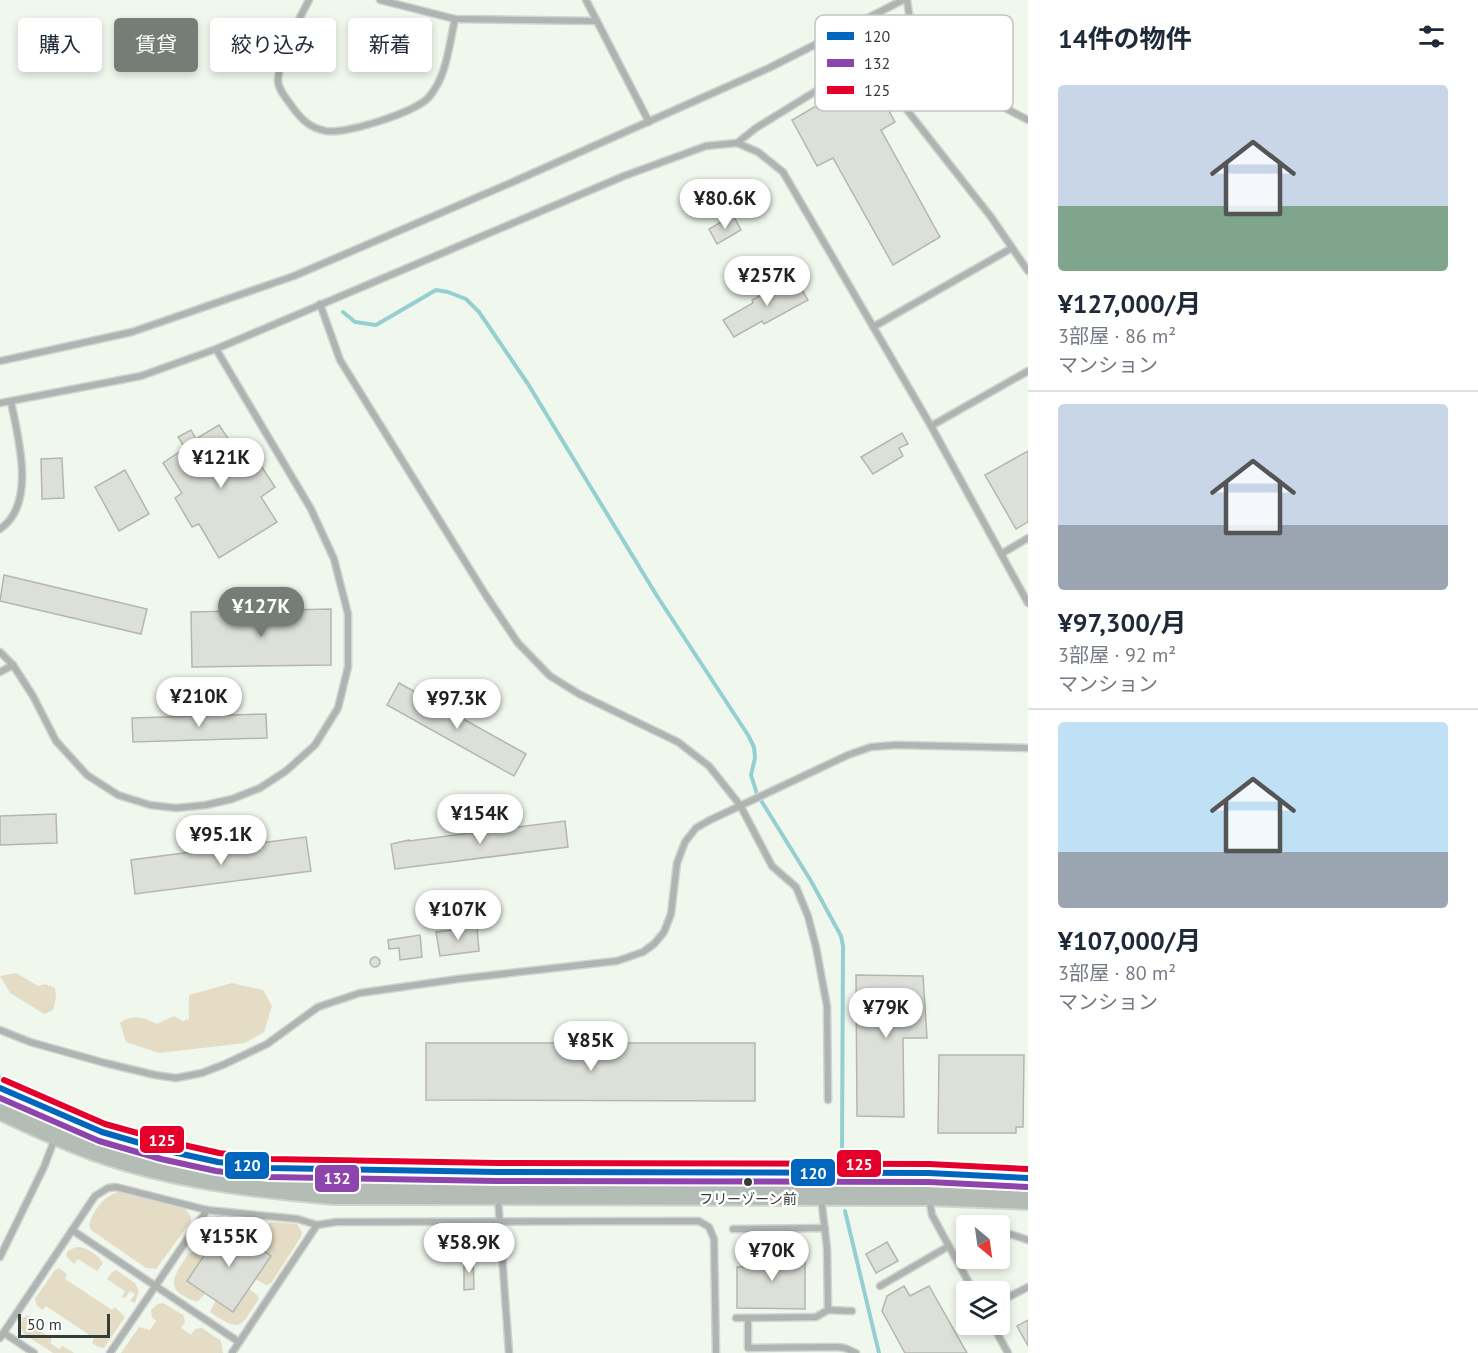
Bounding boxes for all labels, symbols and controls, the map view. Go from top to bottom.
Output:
legend [815,15,1013,111]
chip: 購入 [18,18,102,72]
chip: 賃貸 [114,18,198,72]
chip: 絞り込み [210,18,336,72]
chip: 新着 [348,18,432,72]
icon: filters [1415,20,1448,53]
text: 14件の物件 [1058,22,1191,55]
text: 120 [864,26,890,46]
text: 132 [864,53,890,73]
text: 125 [864,80,890,100]
icon: home [1199,124,1307,232]
pin: ¥80.6K [676,179,774,230]
text: ¥80.6K [694,185,756,211]
pin: ¥257K [725,256,809,307]
text: ¥257K [738,262,796,288]
text: ¥127,000/月 [1058,287,1201,320]
text: 3部屋 · 86 m² [1058,323,1176,349]
text: マンション [1058,352,1158,378]
pin: ¥121K [179,438,263,489]
icon: home [1199,443,1307,551]
text: ¥121K [192,444,250,470]
pin: ¥127K [219,587,303,638]
text: ¥127K [232,593,290,619]
text: ¥97,300/月 [1058,606,1187,639]
text: 3部屋 · 92 m² [1058,642,1176,668]
text: マンション [1058,671,1158,697]
pin: ¥210K [157,677,241,728]
pin: ¥97.3K [408,679,506,730]
text: ¥210K [170,683,228,709]
text: ¥97.3K [427,685,487,711]
icon: home [1199,761,1307,869]
pin: ¥154K [438,794,522,845]
text: ¥154K [451,800,509,826]
pin: ¥95.1K [172,815,270,866]
text: ¥95.1K [190,821,252,847]
pin: ¥107K [416,890,500,941]
text: ¥107K [429,896,487,922]
text: ¥107,000/月 [1058,924,1201,957]
text: 3部屋 · 80 m² [1058,960,1176,986]
pin: ¥79K [850,988,922,1039]
text: マンション [1058,989,1158,1015]
text: ¥79K [863,994,909,1020]
pin: ¥85K [555,1021,627,1072]
text: ¥85K [568,1027,614,1053]
line badge: 125 [139,1125,185,1154]
text: 125 [148,1130,176,1150]
line badge: 125 [836,1149,882,1178]
line badge: 120 [224,1151,270,1180]
text: 125 [845,1154,873,1174]
text: 120 [233,1155,261,1175]
line badge: 120 [790,1158,836,1187]
text: 120 [799,1163,827,1183]
line badge: 132 [314,1164,360,1193]
text: 132 [323,1168,351,1188]
marker: フリーゾーン前 [742,1176,754,1188]
place label: フリーゾーン前 [699,1190,797,1208]
north arrow [956,1215,1010,1269]
map controls [956,1215,1010,1335]
pin: ¥155K [187,1217,271,1268]
text: ¥155K [200,1223,258,1249]
pin: ¥58.9K [420,1223,518,1274]
text: ¥58.9K [438,1229,500,1255]
pin: ¥70K [736,1231,808,1282]
text: ¥70K [749,1237,795,1263]
button: layers [956,1281,1010,1335]
scale bar [18,1311,110,1338]
text: 50 m [27,1314,62,1334]

